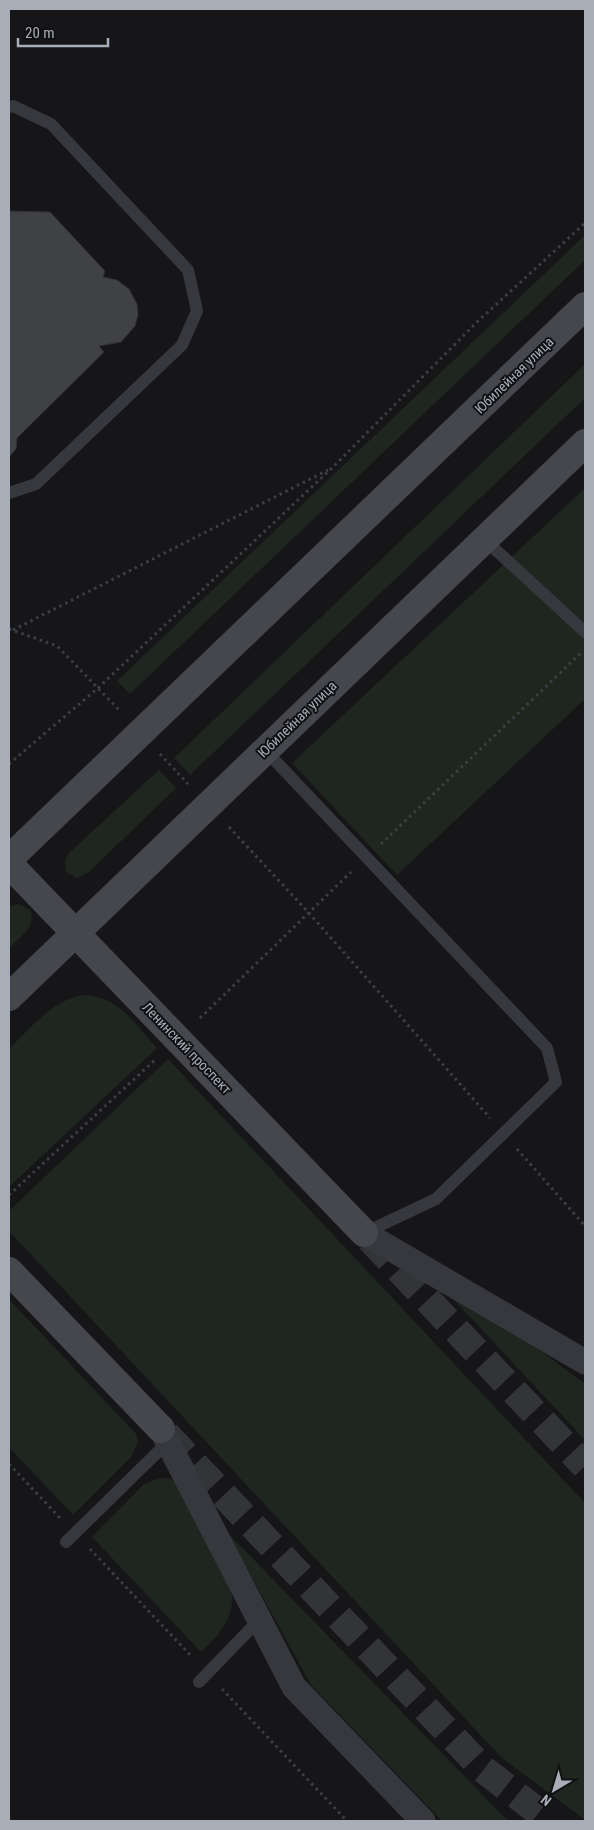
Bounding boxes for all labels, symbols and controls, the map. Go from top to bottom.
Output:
scale bar [18,15,108,47]
text: 20 m [25,24,55,42]
street label: Юбилейная улица [471,333,557,417]
street label: Юбилейная улица [254,677,340,761]
street label: Ленинский проспект [139,999,235,1097]
north arrow [529,1765,579,1815]
text: N [538,1791,554,1809]

